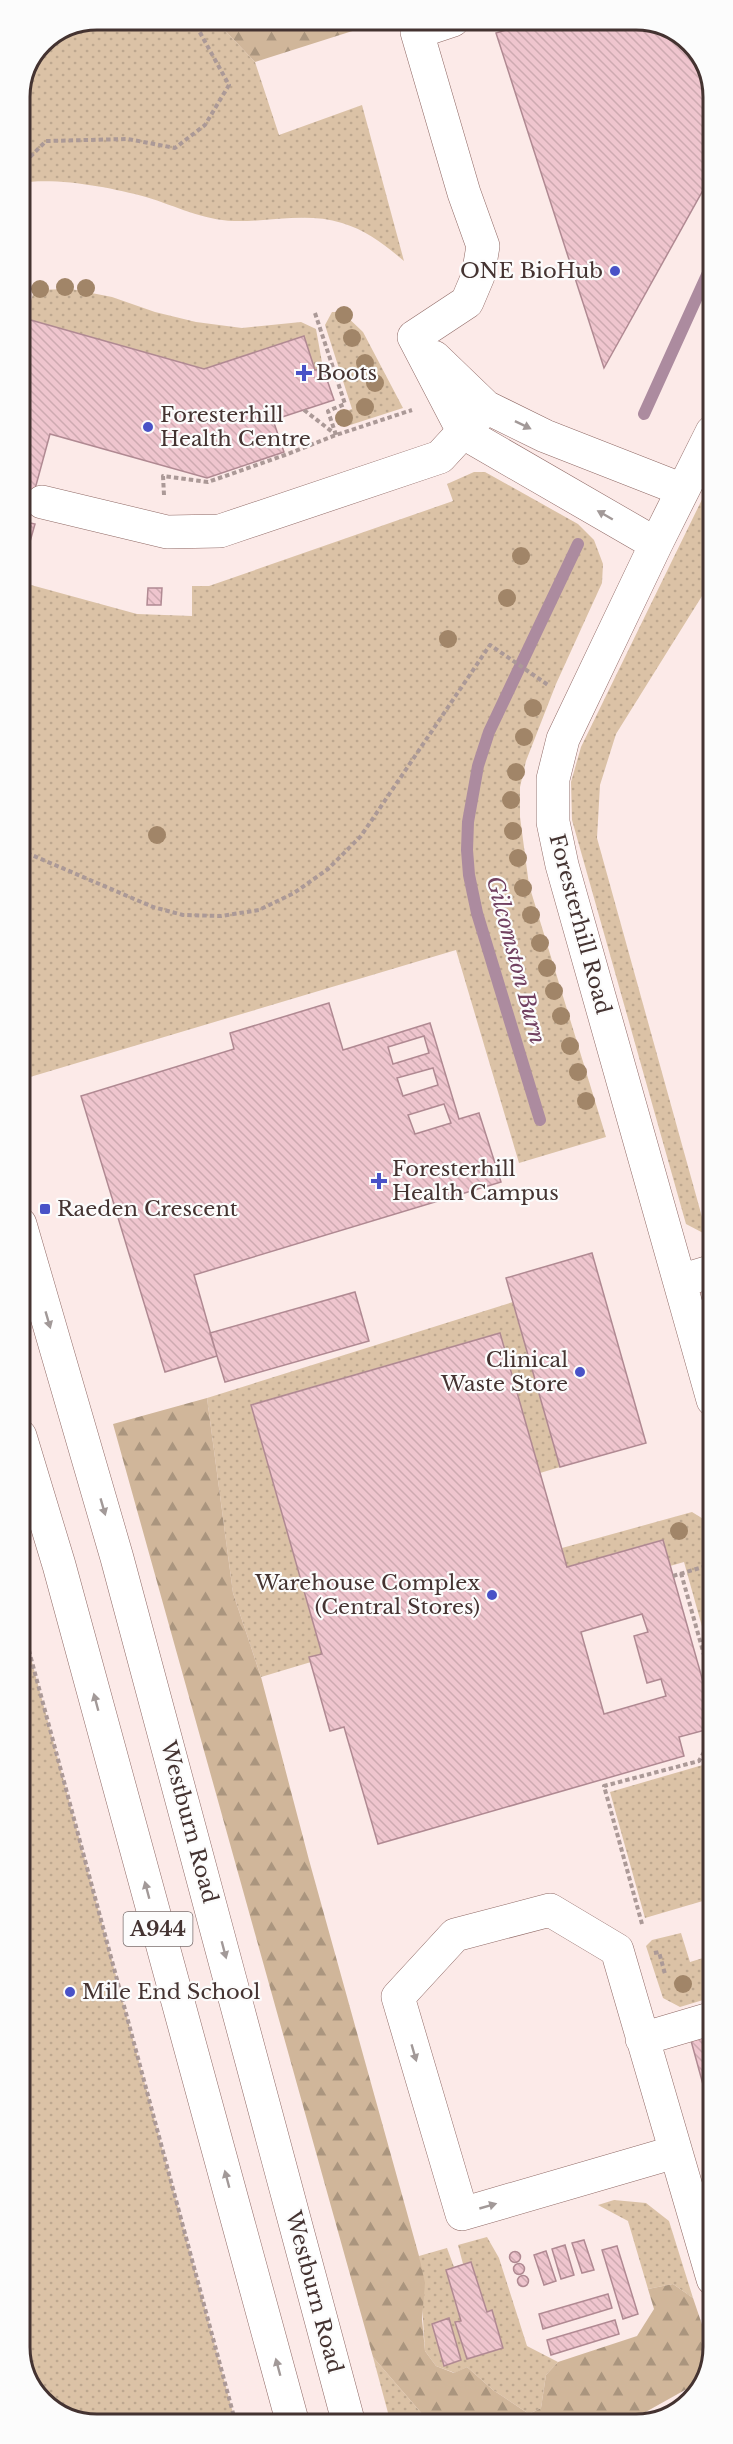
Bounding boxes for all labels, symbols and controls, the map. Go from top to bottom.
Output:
place label: ONE BioHub [460,258,603,284]
marker: ONE BioHub [608,264,622,278]
place label: Boots [316,360,377,386]
marker: Boots [297,366,311,380]
place label: Foresterhill Health Centre [160,402,311,452]
marker: Foresterhill Health Centre [141,420,155,434]
one-way arrow [515,421,532,430]
one-way arrow [596,510,613,520]
street label: Foresterhill Road [543,831,617,1017]
water label: Gilcomston Burn [481,873,551,1047]
place label: Foresterhill Health Campus [392,1156,559,1206]
marker: Foresterhill Health Campus [370,1172,388,1190]
place label: Raeden Crescent [57,1196,238,1222]
marker: Raeden Crescent [38,1202,52,1216]
one-way arrow [44,1311,53,1329]
place label: Clinical Waste Store [440,1347,568,1397]
marker: Clinical Waste Store [573,1365,587,1379]
one-way arrow [98,1498,108,1516]
place label: Warehouse Complex (Central Stores) [254,1570,480,1620]
marker: Warehouse Complex (Central Stores) [485,1588,499,1602]
one-way arrow [91,1693,100,1711]
street label: Westburn Road [155,1737,223,1906]
one-way arrow [142,1881,152,1899]
road number: A944 [124,1912,192,1946]
one-way arrow [219,1941,229,1959]
place label: Mile End School [82,1979,261,2005]
marker: Mile End School [63,1985,77,1999]
one-way arrow [410,2044,419,2062]
one-way arrow [221,2170,231,2188]
one-way arrow [479,2201,497,2211]
street label: Westburn Road [280,2207,348,2376]
one-way arrow [273,2358,282,2376]

